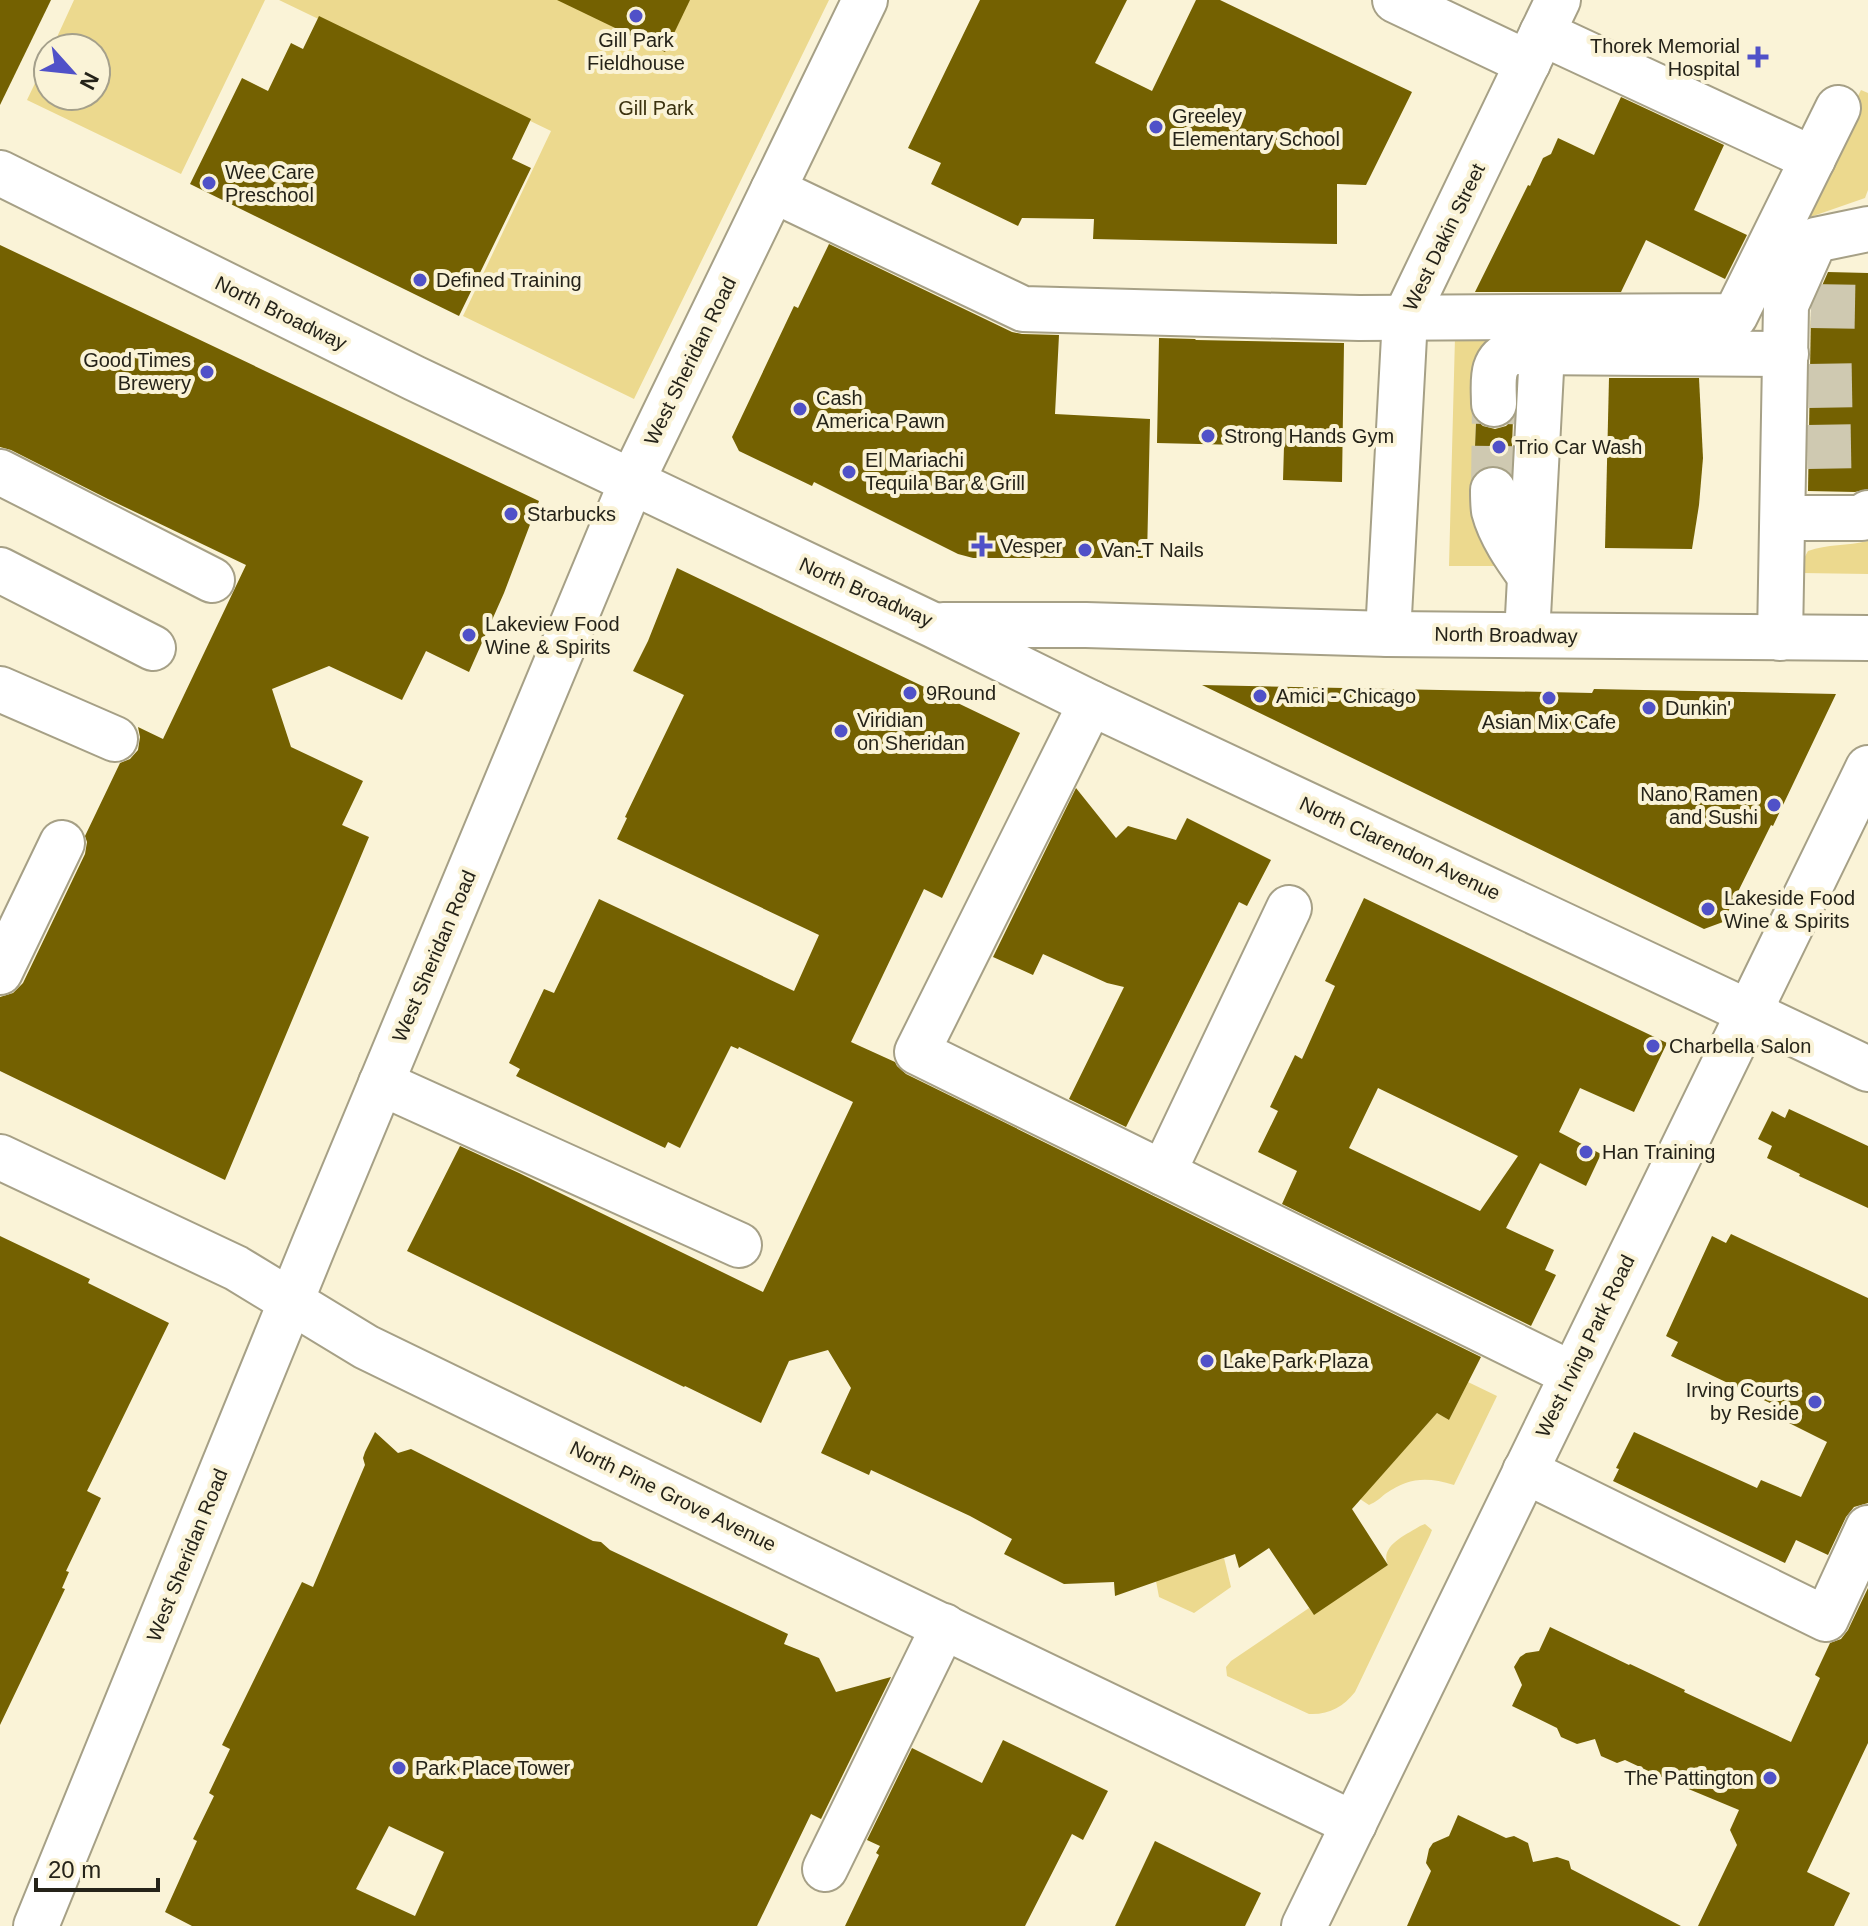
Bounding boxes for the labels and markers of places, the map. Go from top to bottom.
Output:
marker: Gill Park Fieldhouse [627,7,645,25]
place label: Gill Park Fieldhouse [587,29,685,74]
place label: Thorek Memorial Hospital [1590,35,1740,80]
marker: Thorek Memorial Hospital [1747,46,1769,68]
place label: Greeley Elementary School [1172,105,1340,150]
marker: Greeley Elementary School [1147,118,1165,136]
place label: Wee Care Preschool [225,161,315,206]
marker: Wee Care Preschool [200,174,218,192]
place label: Defined Training [436,269,582,291]
marker: Defined Training [411,271,429,289]
place label: Good Times Brewery [83,349,191,394]
marker: Good Times Brewery [198,363,216,381]
place label: Cash America Pawn [816,387,945,432]
marker: Cash America Pawn [791,400,809,418]
place label: Strong Hands Gym [1224,425,1394,447]
marker: Strong Hands Gym [1199,427,1217,445]
place label: Trio Car Wash [1515,436,1642,458]
marker: Trio Car Wash [1490,438,1508,456]
place label: El Mariachi Tequila Bar & Grill [865,449,1025,494]
marker: El Mariachi Tequila Bar & Grill [840,463,858,481]
place label: Starbucks [527,503,616,525]
marker: Starbucks [502,505,520,523]
marker: Vesper [971,535,993,557]
place label: Vesper [1000,535,1063,557]
place label: Van-T Nails [1101,539,1204,561]
marker: Van-T Nails [1076,541,1094,559]
place label: Lakeview Food Wine & Spirits [485,613,620,658]
marker: Lakeview Food Wine & Spirits [460,626,478,644]
place label: 9Round [926,682,996,704]
marker: 9Round [901,684,919,702]
place label: Amici - Chicago [1276,685,1416,707]
marker: Amici - Chicago [1251,687,1269,705]
marker: Asian Mix Cafe [1540,689,1558,707]
place label: Dunkin' [1665,697,1731,719]
marker: Dunkin' [1640,699,1658,717]
place label: Viridian on Sheridan [857,709,965,754]
place label: Asian Mix Cafe [1482,711,1616,733]
marker: Viridian on Sheridan [832,722,850,740]
place label: Nano Ramen and Sushi [1640,783,1758,828]
marker: Nano Ramen and Sushi [1765,796,1783,814]
place label: Lakeside Food Wine & Spirits [1724,887,1855,932]
marker: Lakeside Food Wine & Spirits [1699,900,1717,918]
place label: Charbella Salon [1669,1035,1811,1057]
marker: Charbella Salon [1644,1037,1662,1055]
place label: Han Training [1602,1141,1715,1163]
marker: Han Training [1577,1143,1595,1161]
place label: Lake Park Plaza [1223,1350,1370,1372]
marker: Lake Park Plaza [1198,1352,1216,1370]
place label: Irving Courts by Reside [1686,1379,1799,1424]
marker: Irving Courts by Reside [1806,1393,1824,1411]
place label: Park Place Tower [415,1757,571,1779]
marker: Park Place Tower [390,1759,408,1777]
place label: The Pattington [1624,1767,1754,1789]
marker: The Pattington [1761,1769,1779,1787]

